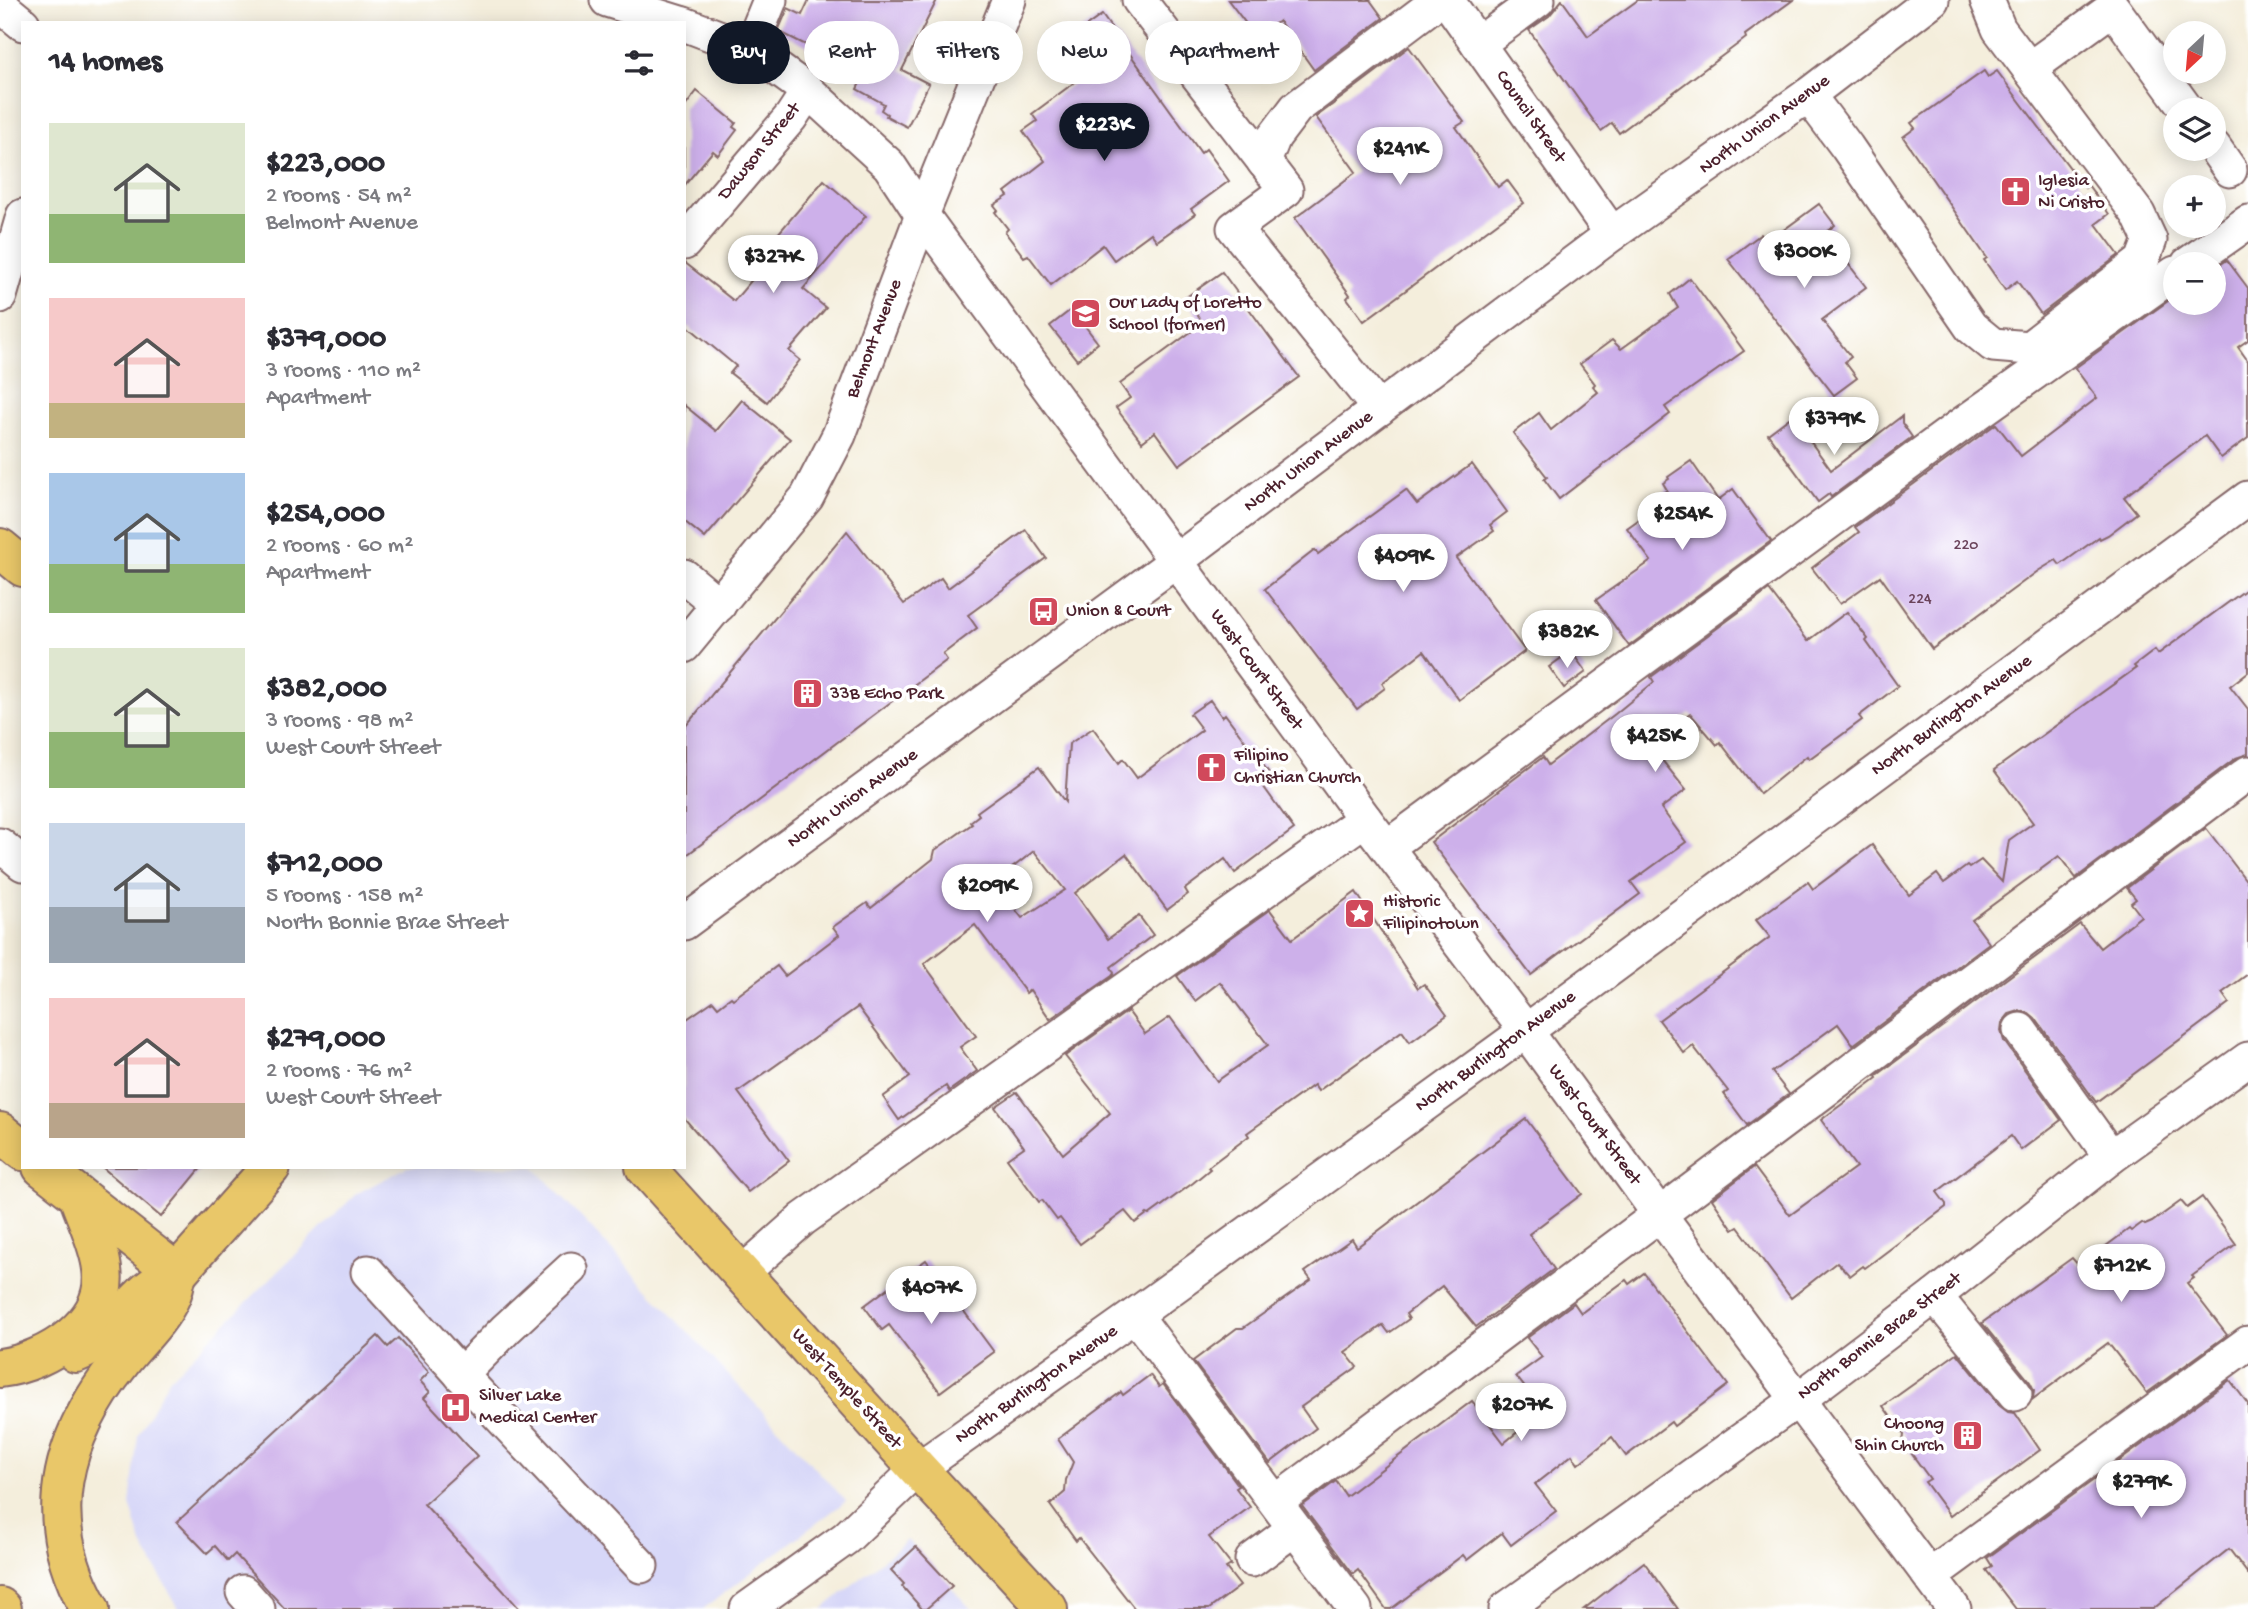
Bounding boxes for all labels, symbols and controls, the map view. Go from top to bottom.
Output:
chip: Buy [707,21,790,84]
chip: Rent [804,21,899,84]
chip: Filters [913,21,1023,84]
chip: New [1037,21,1131,84]
chip: Apartment [1145,21,1302,84]
north arrow [2163,21,2226,84]
map controls [2163,21,2226,315]
icon: filters [620,44,658,82]
text: 14 homes [49,46,162,81]
street label: Council Street [1490,66,1572,170]
street label: North Union Avenue [1695,70,1835,180]
street label: Dawson Street [712,97,808,207]
button: layers [2163,98,2226,161]
pin: $223K [1055,104,1153,163]
text: $223K [1075,112,1133,139]
pin: $241K [1351,128,1449,187]
text: $241K [1373,136,1427,163]
text: $223,000 [266,148,385,183]
icon: home [105,151,189,235]
place label: Iglesia Ni Cristo [2038,170,2105,215]
church icon: Iglesia Ni Cristo [1998,175,2032,209]
button: + [2163,175,2226,238]
text: 2 rooms · 54 m² [266,183,412,210]
text: Belmont Avenue [266,210,418,237]
pin: $300K [1755,230,1853,290]
pin: $327K [724,236,822,295]
text: $300K [1773,239,1835,266]
text: $327K [744,244,802,271]
button: − [2163,252,2226,315]
street label: Belmont Avenue [841,276,908,403]
place label: Our Lady of Loretto School (former) [1109,292,1262,337]
school or university icon: Our Lady of Loretto School (former) [1069,297,1103,331]
text: $379,000 [266,323,386,358]
icon: home [105,326,189,410]
text: 3 rooms · 110 m² [266,358,421,385]
text: Apartment [266,385,370,412]
pin: $379K [1785,398,1883,457]
street label: North Union Avenue [1240,406,1378,518]
text: $379K [1805,406,1863,433]
pin: $254K [1633,492,1731,552]
text: $254,000 [266,498,385,533]
icon: home [105,501,189,585]
text: $254K [1653,501,1711,528]
text: 2 rooms · 60 m² [266,533,413,560]
pin: $409K [1354,534,1452,594]
house number: 220 [1954,537,1978,556]
text: $409K [1374,543,1432,570]
text: Apartment [266,560,370,587]
house number: 224 [1908,591,1932,610]
bus stop icon: Union & Court [1026,594,1060,628]
place label: Union & Court [1066,600,1173,623]
street label: West Court Street [1204,605,1309,737]
pin: $382K [1518,610,1616,670]
text: $382K [1538,619,1596,646]
street label: North Burlington Avenue [1867,650,2037,782]
text: $382,000 [266,673,387,708]
icon: home [105,676,189,760]
building icon: 33B Echo Park [790,677,824,711]
place label: 33B Echo Park [829,683,945,706]
text: 3 rooms · 98 m² [266,708,413,735]
pin: $425K [1606,714,1704,774]
text: $425K [1626,723,1684,750]
text: West Court Street [266,735,440,762]
street label: North Union Avenue [783,744,923,854]
place label: Filipino Christian Church [1233,745,1361,790]
church icon: Filipino Christian Church [1194,750,1228,784]
text: $712,000 [266,848,382,883]
icon: home [105,851,189,935]
pin: $209K [938,864,1036,924]
text: $209K [958,873,1016,900]
text: 5 rooms · 158 m² [266,883,423,910]
place label: Historic Filipinotown [1382,891,1479,936]
place icon: Historic Filipinotown [1343,896,1377,930]
text: North Bonnie Brae Street [266,910,507,937]
street label: North Burlington Avenue [1411,986,1581,1118]
text: $279,000 [266,1023,385,1058]
icon: home [105,1026,189,1110]
text: 2 rooms · 76 m² [266,1058,412,1085]
street label: West Court Street [1542,1060,1647,1192]
text: West Court Street [266,1085,440,1112]
pin: $712K [2072,1244,2170,1304]
text: $712K [2093,1253,2149,1280]
pin: $407K [882,1266,980,1326]
street label: North Bonnie Brae Street [1793,1266,1968,1406]
text: $407K [902,1275,960,1302]
street label: North Burlington Avenue [951,1320,1123,1450]
street label: West Temple Street [786,1324,908,1456]
pin: $207K [1472,1384,1570,1443]
place label: Silver Lake Medical Center [479,1385,599,1430]
hospital icon: Silver Lake Medical Center [439,1390,473,1424]
text: $207K [1491,1392,1551,1419]
place label: Choong Shin Church [1855,1413,1944,1458]
building icon: Choong Shin Church [1950,1418,1984,1452]
pin: $279K [2092,1460,2190,1520]
text: $279K [2112,1469,2170,1496]

